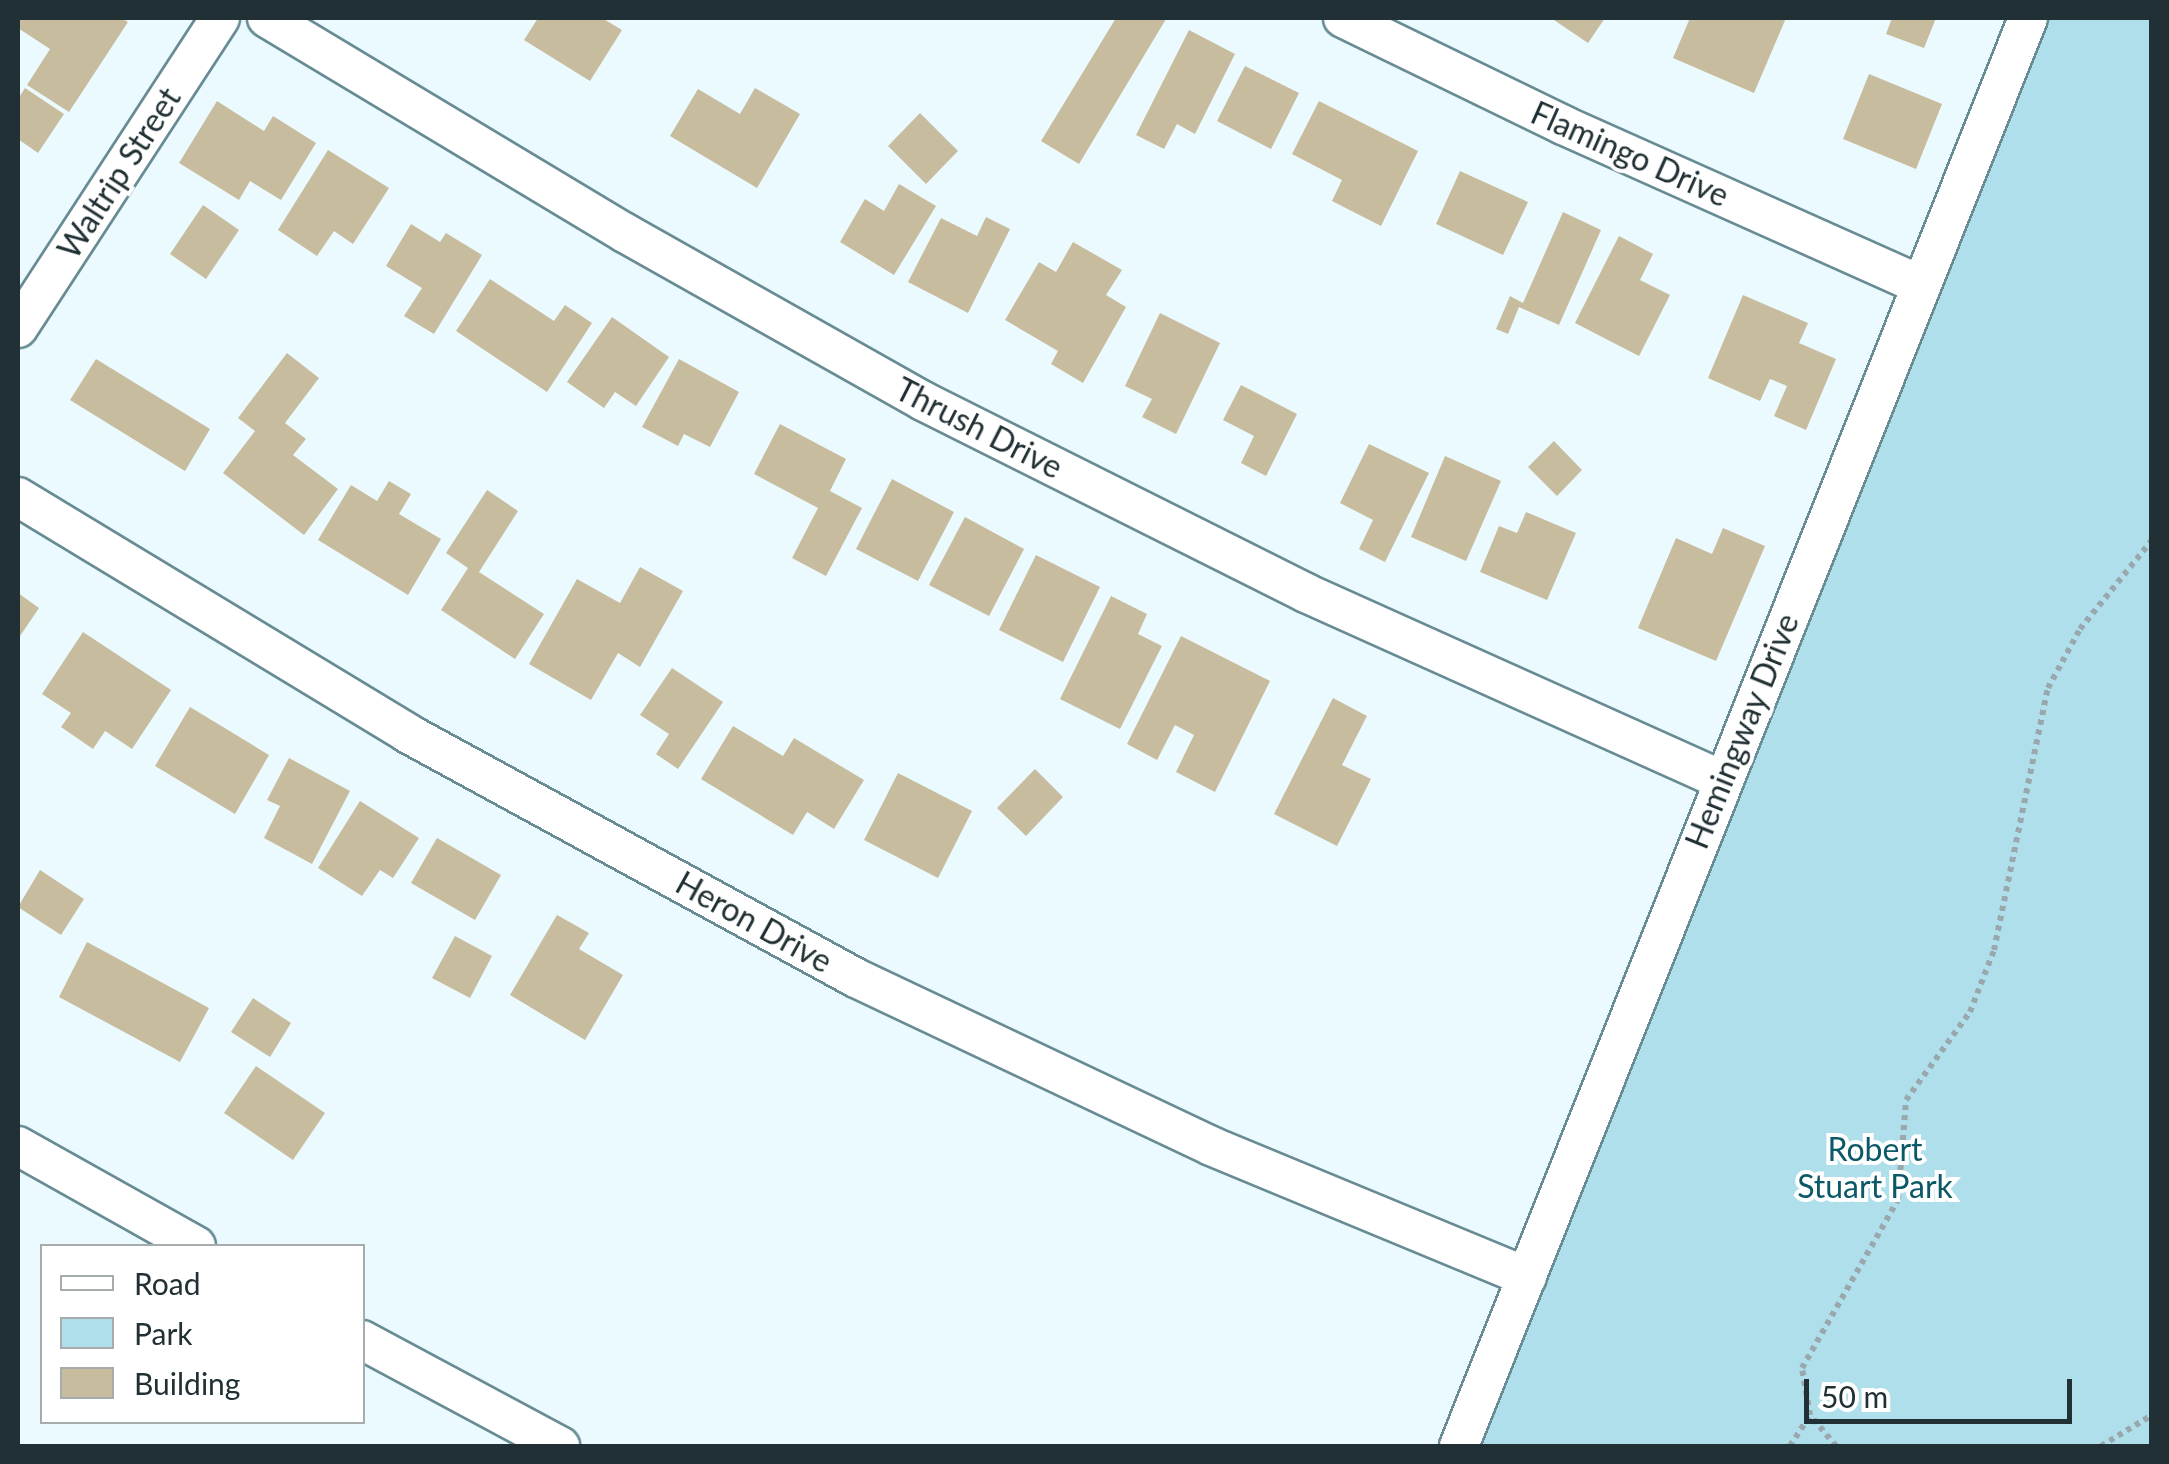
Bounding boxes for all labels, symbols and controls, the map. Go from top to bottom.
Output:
street label: Waltrip Street [50,80,188,266]
street label: Flamingo Drive [1525,93,1735,215]
street label: Thrush Drive [889,370,1069,486]
street label: Hemingway Drive [1677,608,1807,854]
street label: Heron Drive [669,863,839,981]
park label: Robert Stuart Park [1797,1131,1953,1206]
legend [40,1244,365,1424]
text: Road [134,1265,201,1301]
text: Park [134,1315,193,1351]
scale bar [1809,1359,2076,1421]
text: Building [134,1365,240,1401]
text: 50 m [1821,1378,1888,1414]

